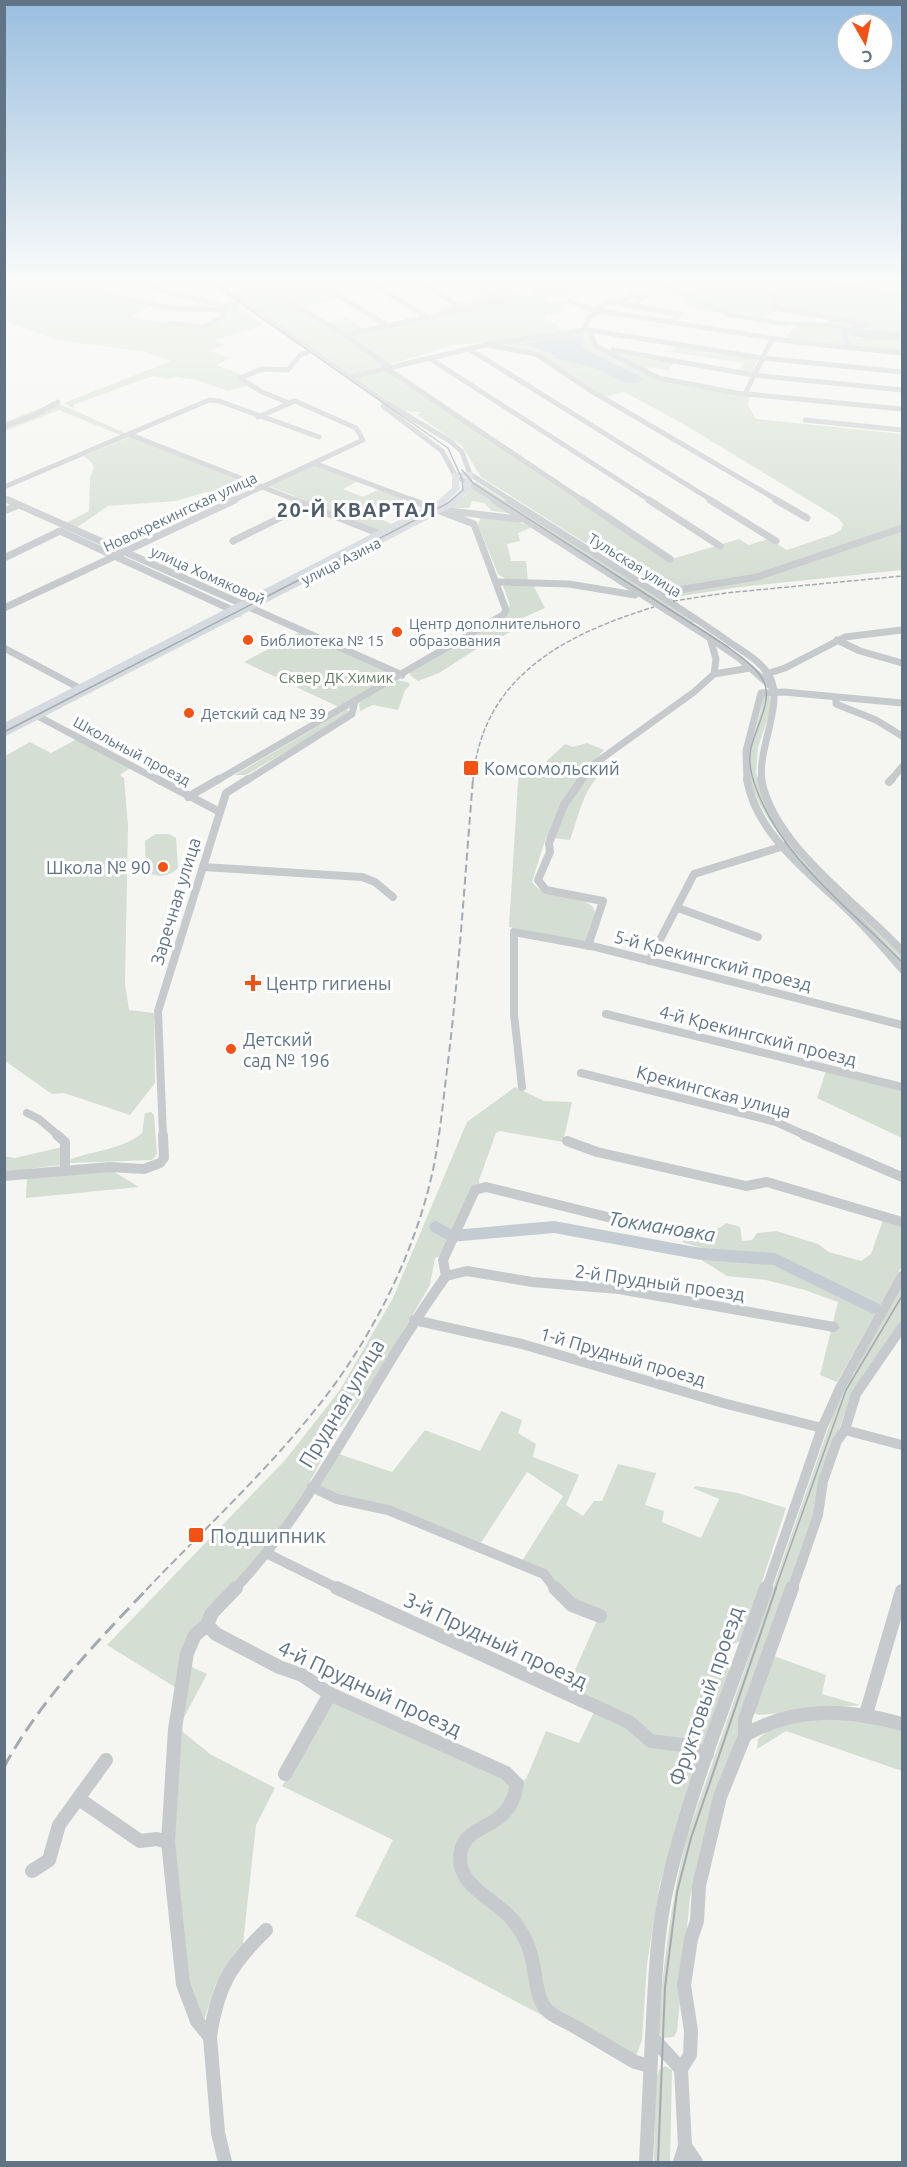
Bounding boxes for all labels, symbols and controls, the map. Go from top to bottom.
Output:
north arrow [835,12,895,72]
text: С [861,47,874,67]
street label: Новокрекингская улица [101,469,259,555]
district label: 20-Й КВАРТАЛ [277,498,437,521]
street label: Тульская улица [585,530,685,600]
street label: улица Азина [298,534,384,588]
street label: улица Хомяковой [148,542,268,608]
place label: Центр дополнительного образования [409,615,581,649]
marker: Центр дополнительного образования [390,625,404,639]
place label: Библиотека № 15 [260,632,384,649]
marker: Библиотека № 15 [241,633,255,647]
park label: Сквер ДК Химик [279,669,393,686]
place label: Детский сад № 39 [201,705,326,722]
marker: Детский сад № 39 [182,706,196,720]
street label: Школьный проезд [71,713,194,789]
place label: Комсомольский [484,758,620,778]
marker: Комсомольский [462,759,480,777]
street label: Заречная улица [146,835,204,967]
place label: Школа № 90 [46,857,151,877]
marker: Школа № 90 [156,860,170,874]
street label: 5-й Крекингский проезд [612,926,814,994]
place label: Центр гигиены [266,973,391,993]
marker: Центр гигиены [244,974,262,992]
street label: 4-й Крекингский проезд [657,1001,859,1069]
place label: Детский сад № 196 [243,1029,330,1070]
marker: Детский сад № 196 [224,1042,238,1056]
street label: Крекингская улица [635,1061,793,1121]
water label: Токмановка [607,1206,717,1246]
street label: 2-й Прудный проезд [574,1260,747,1304]
street label: 1-й Прудный проезд [538,1323,708,1389]
street label: Прудная улица [293,1334,389,1472]
place label: Подшипник [210,1523,326,1547]
marker: Подшипник [187,1526,205,1544]
street label: 3-й Прудный проезд [400,1587,592,1693]
street label: Фруктовый проезд [663,1603,747,1789]
street label: 4-й Прудный проезд [274,1635,466,1741]

